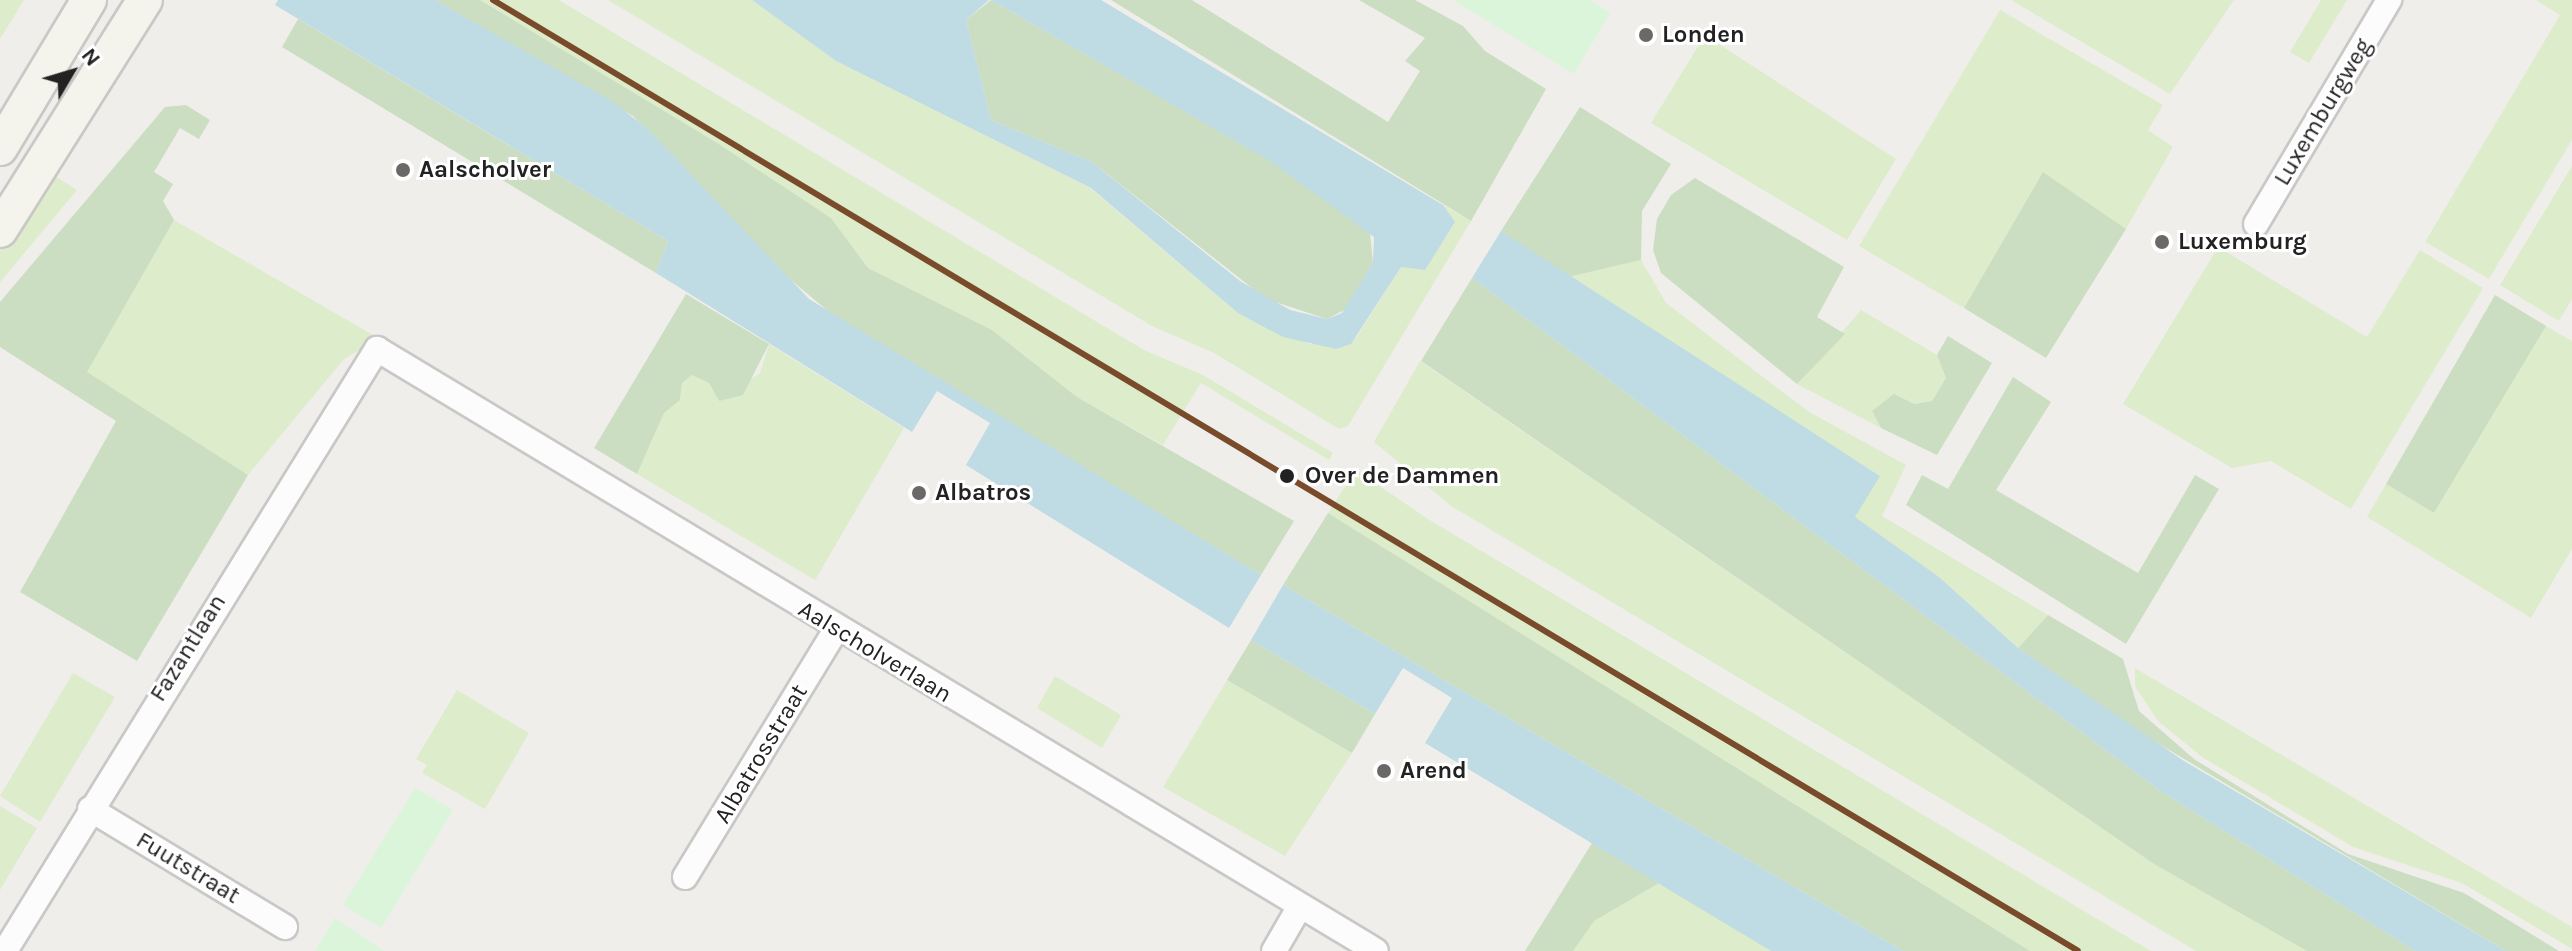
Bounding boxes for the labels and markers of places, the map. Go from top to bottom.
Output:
place label: Londen [1662,21,1745,49]
marker: Londen [1637,26,1655,44]
place label: Aalscholver [419,156,551,184]
marker: Aalscholver [394,161,412,179]
place label: Luxemburg [2178,228,2307,256]
marker: Luxemburg [2153,233,2171,251]
place label: Over de Dammen [1305,462,1499,490]
marker: Over de Dammen [1276,465,1298,487]
place label: Albatros [935,479,1031,507]
marker: Albatros [910,484,928,502]
place label: Arend [1400,757,1467,785]
marker: Arend [1375,762,1393,780]

